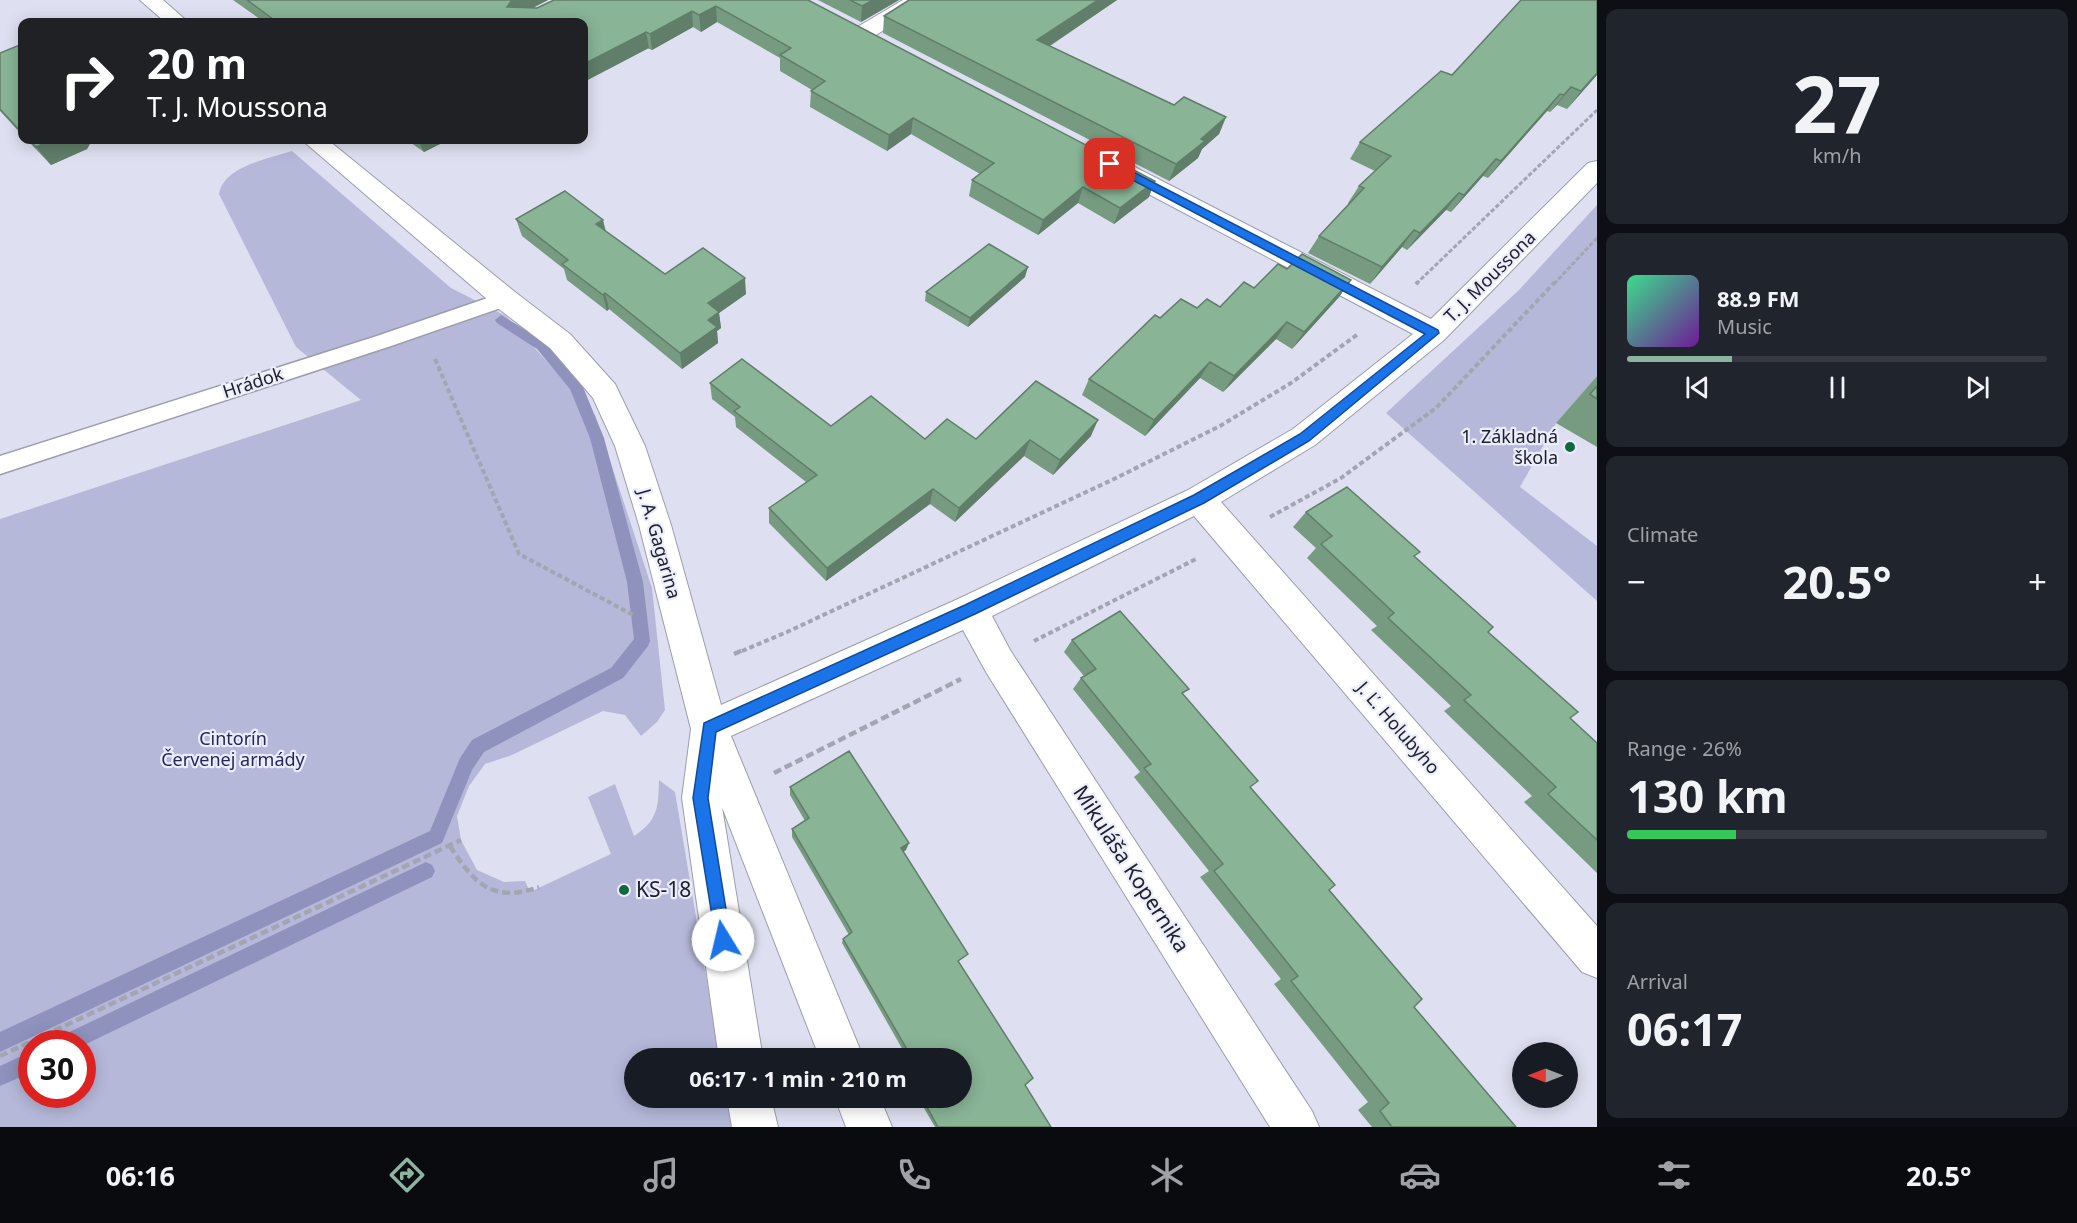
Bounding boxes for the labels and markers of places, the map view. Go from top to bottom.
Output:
pin [1084,138,1135,189]
place label: 1. Základná škola [1461,424,1558,469]
marker: 1. Základná škola [1563,440,1577,454]
place label: KS-18 [636,875,691,903]
marker: KS-18 [617,883,631,897]

